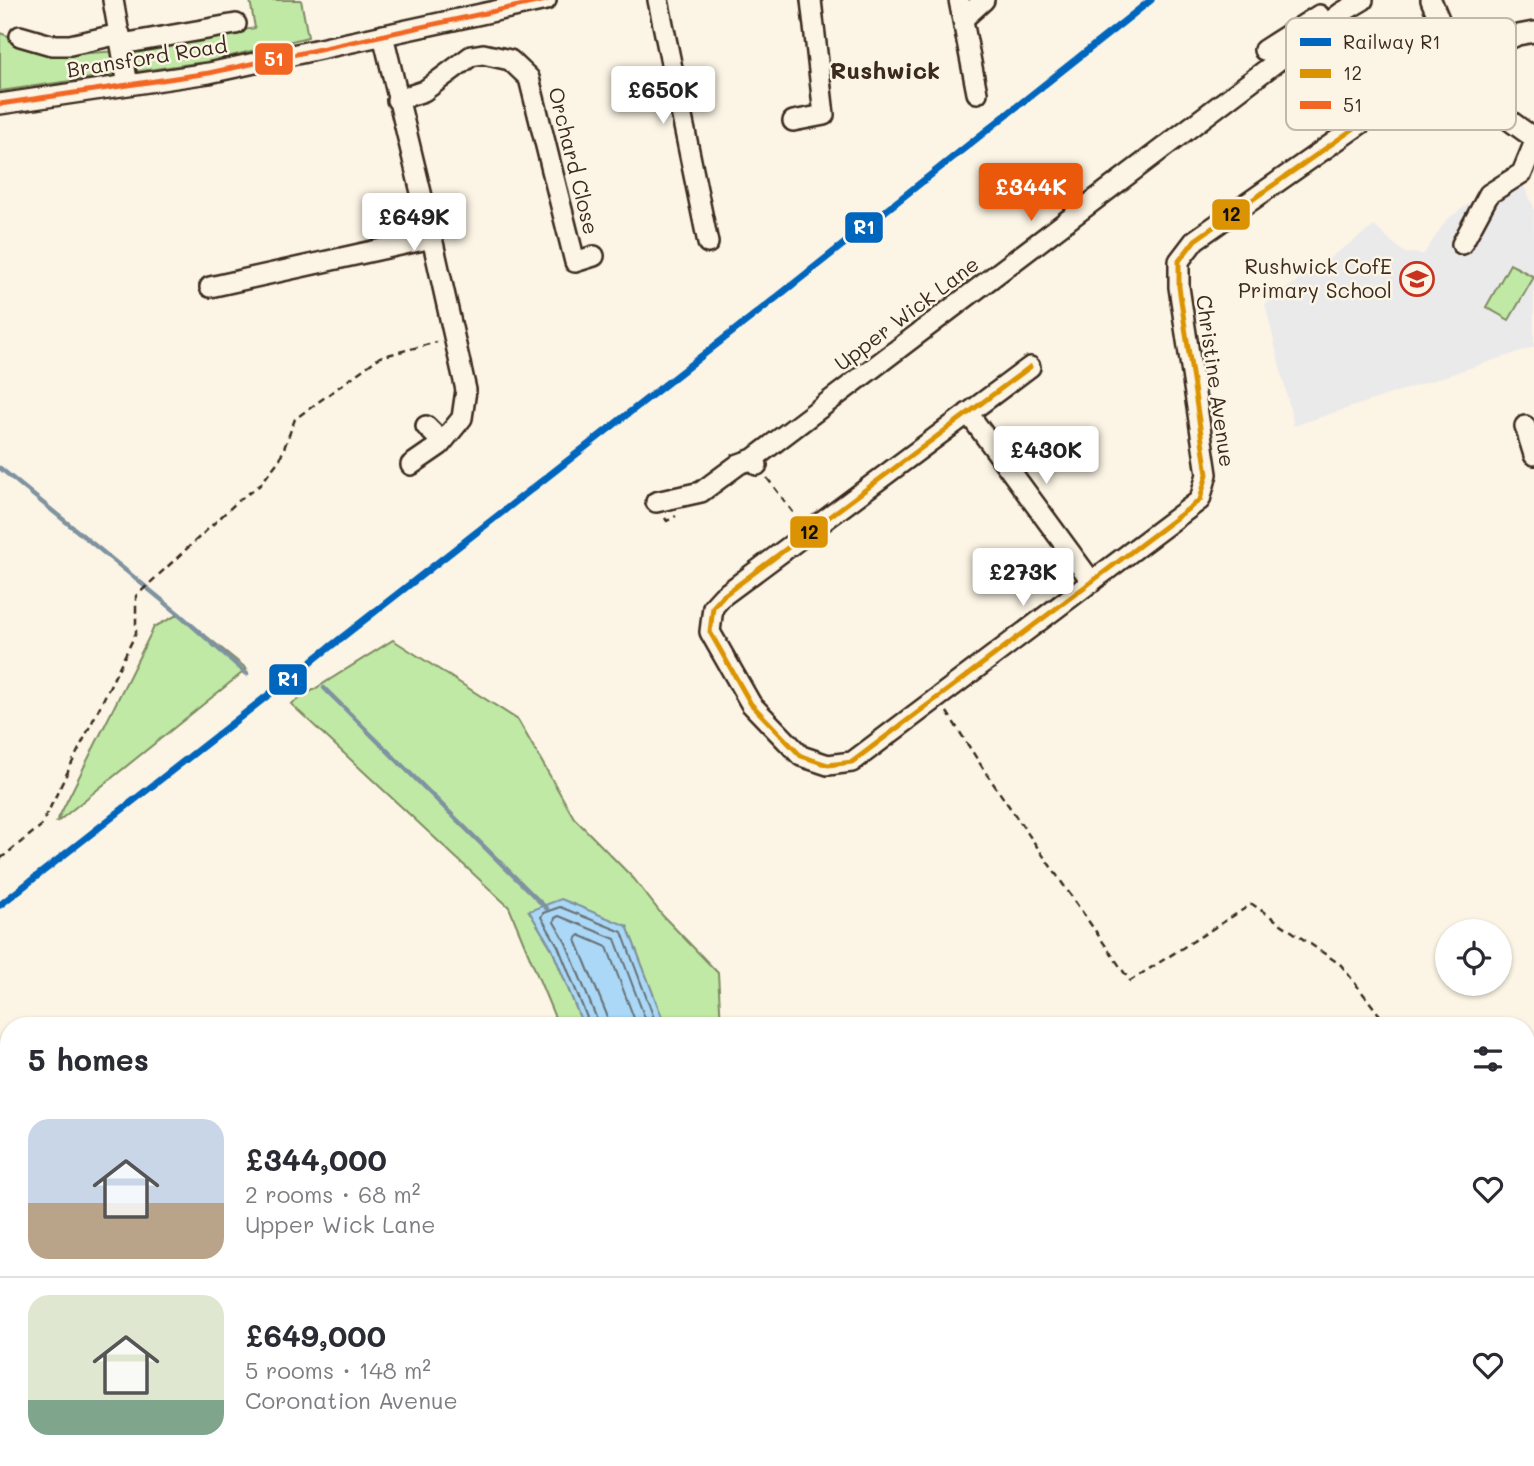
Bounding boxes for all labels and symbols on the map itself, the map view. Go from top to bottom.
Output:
legend [1286,18,1516,130]
text: Railway R1 [1343,29,1441,54]
street label: Bransford Road [65,31,229,83]
line badge: 51 [254,42,294,76]
text: 51 [264,46,284,71]
district label: Rushwick [830,54,940,85]
text: 12 [1343,60,1362,85]
pin: £650K [614,66,712,126]
street label: Orchard Close [543,84,606,237]
text: 51 [1343,92,1363,117]
pin: £344K [982,164,1080,223]
pin: £649K [365,194,463,253]
line badge: 12 [1211,198,1251,231]
text: 12 [1221,201,1241,226]
line badge: R1 [844,211,884,244]
text: R1 [853,214,875,239]
street label: Upper Wick Lane [828,250,984,376]
place label: Rushwick CofE Primary School [1238,252,1392,303]
school or university icon: Rushwick CofE Primary School [1398,260,1436,298]
street label: Christine Avenue [1191,293,1242,469]
pin: £430K [997,426,1095,486]
line badge: 12 [789,515,829,549]
text: 12 [799,519,819,544]
pin: £273K [974,548,1072,608]
line badge: R1 [268,663,308,696]
text: R1 [277,666,299,691]

